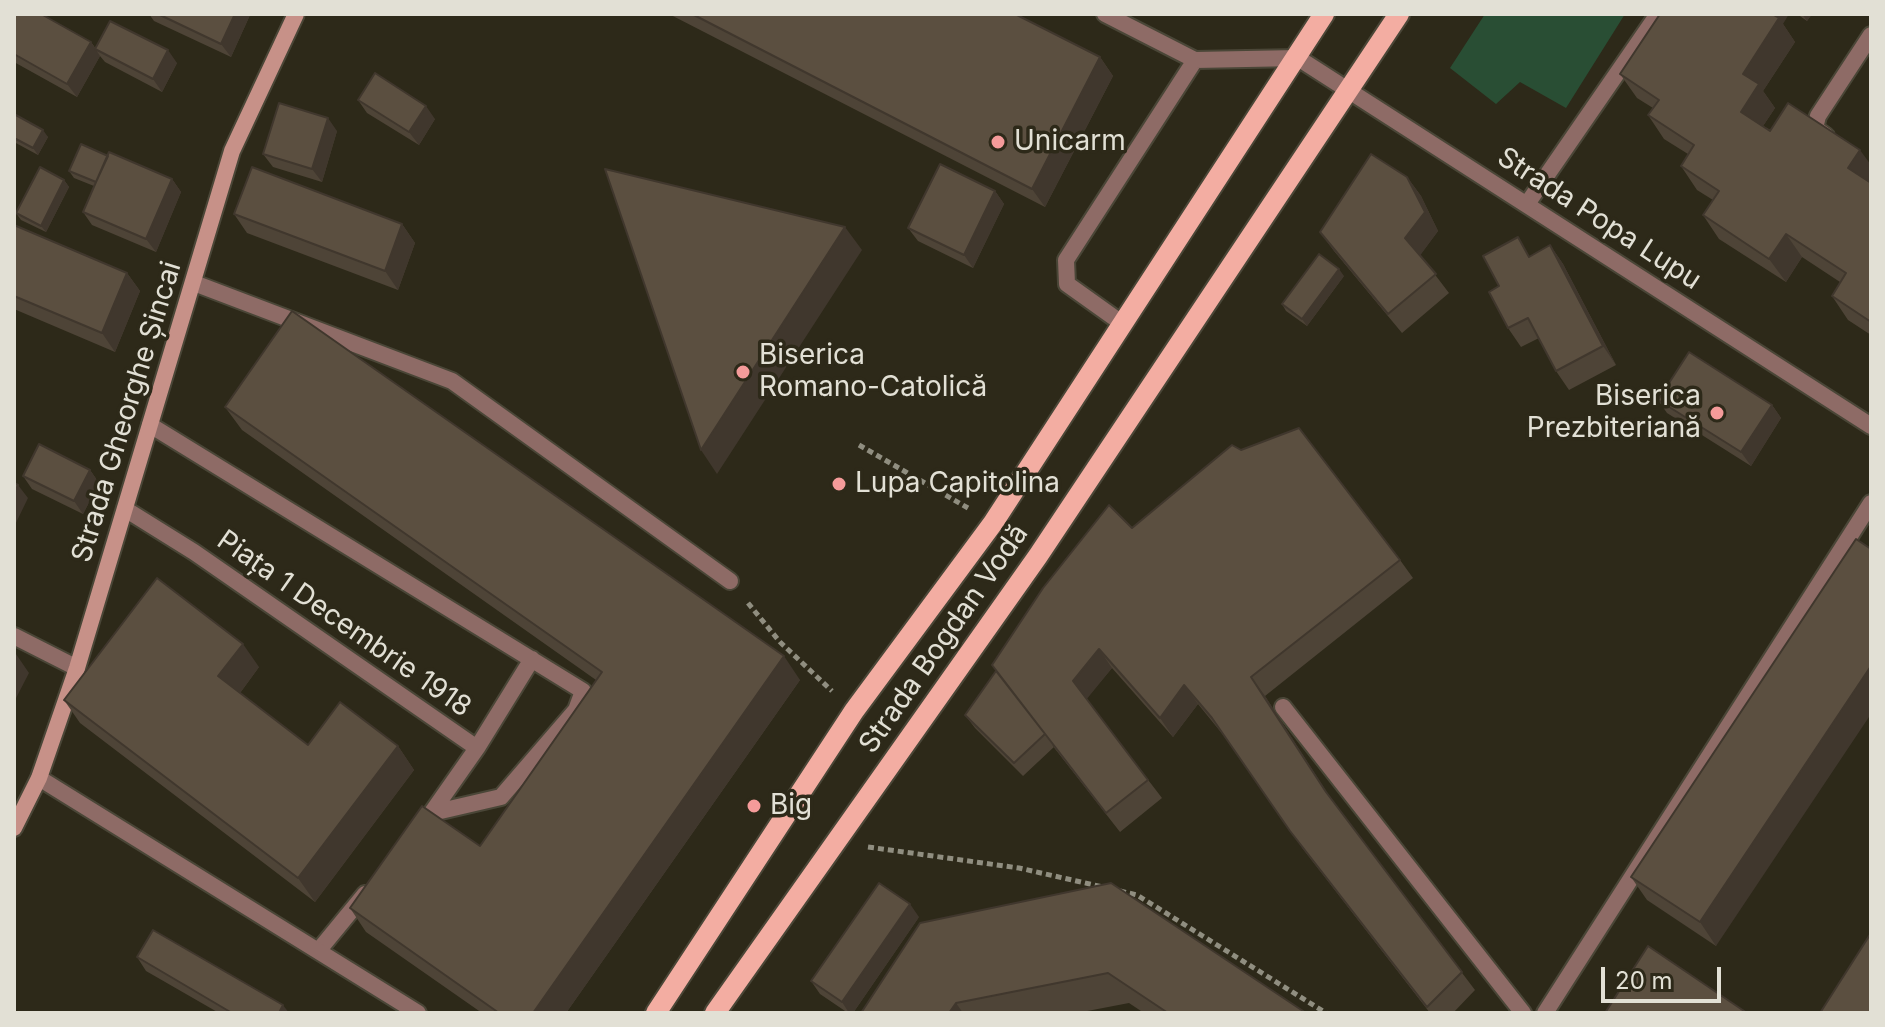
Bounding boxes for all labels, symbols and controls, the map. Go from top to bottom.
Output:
place label: Unicarm [1014,125,1126,159]
marker: Unicarm [989,133,1007,151]
street label: Strada Popa Lupu [1491,141,1707,297]
street label: Strada Gheorghe Șincai [65,258,189,566]
place label: Biserica Romano-Catolică [759,339,987,405]
marker: Biserica Romano-Catolică [734,363,752,381]
place label: Biserica Prezbiteriană [1527,380,1701,446]
marker: Biserica Prezbiteriană [1708,404,1726,422]
place label: Lupa Capitolina [855,467,1060,501]
marker: Lupa Capitolina [830,475,848,493]
street label: Strada Bogdan Vodă [852,518,1036,760]
street label: Piața 1 Decembrie 1918 [210,523,478,725]
place label: Big [770,789,812,823]
marker: Big [745,797,763,815]
scale bar [1605,951,1725,1001]
text: 20 m [1615,966,1673,995]

